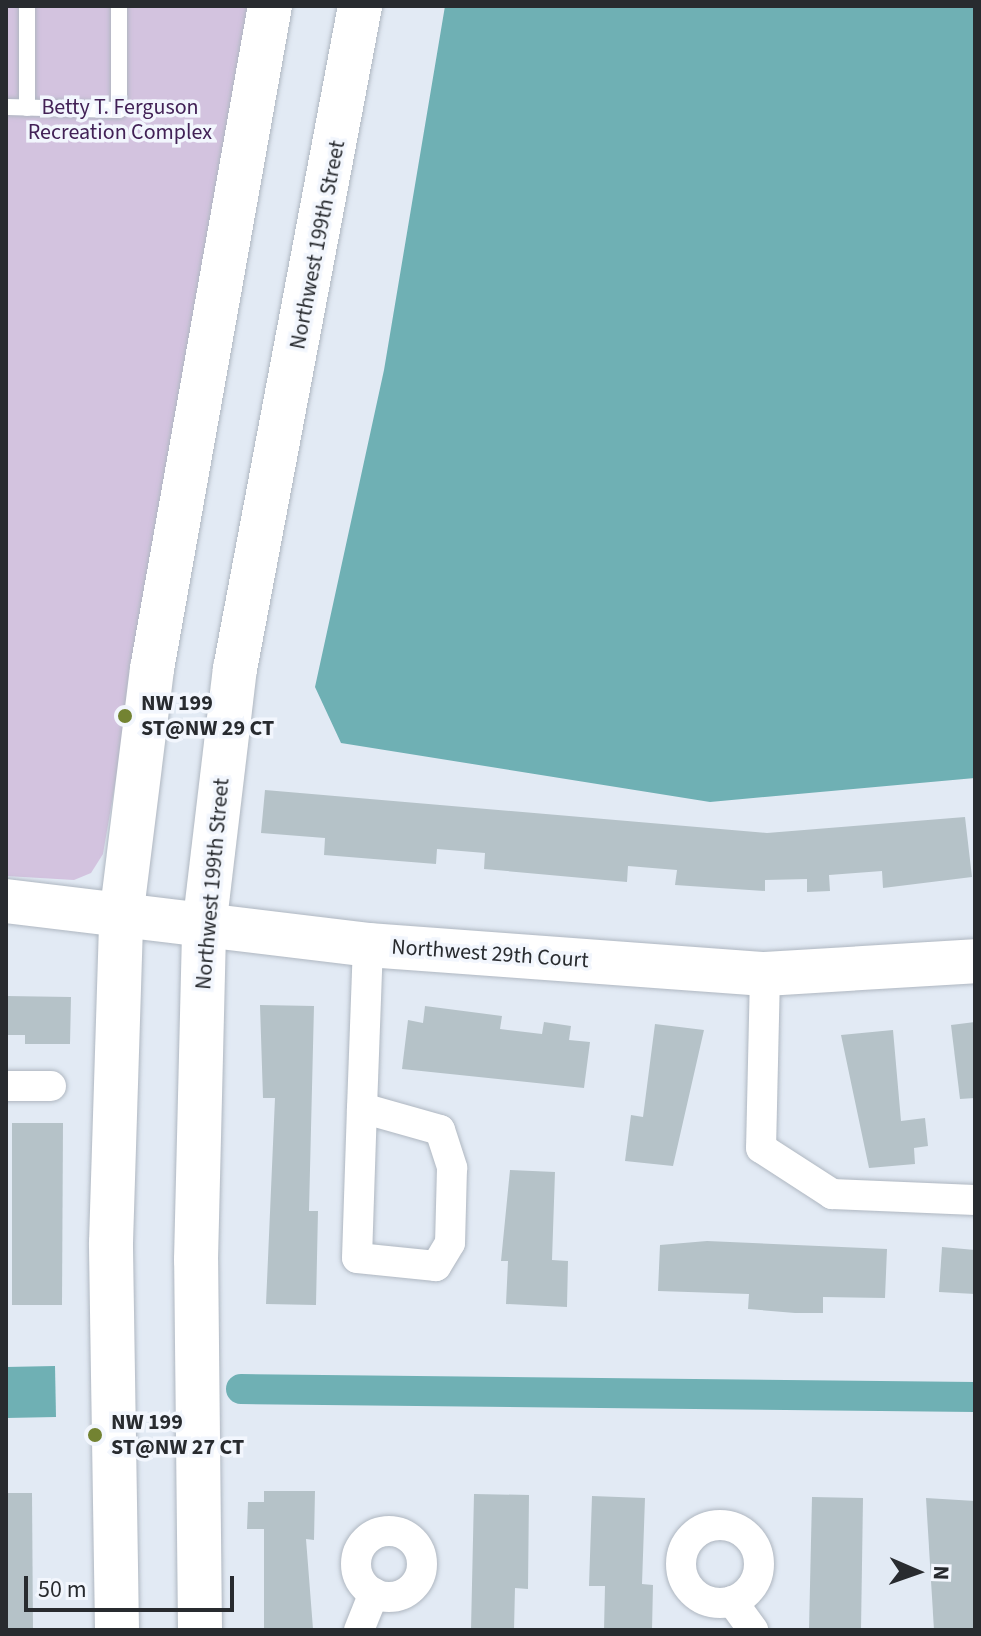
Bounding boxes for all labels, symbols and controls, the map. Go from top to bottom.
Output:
park label: Betty T. Ferguson Recreation Complex [28,94,212,146]
street label: Northwest 199th Street [285,138,351,352]
place label: NW 199 ST@NW 29 CT [141,690,274,742]
marker: NW 199 ST@NW 29 CT [116,707,134,725]
street label: Northwest 199th Street [191,777,235,991]
street label: Northwest 29th Court [390,934,590,974]
place label: NW 199 ST@NW 27 CT [111,1409,244,1460]
marker: NW 199 ST@NW 27 CT [86,1426,104,1444]
north arrow [877,1532,957,1612]
scale bar [28,1560,238,1610]
text: N [925,1565,957,1581]
text: 50 m [38,1572,87,1607]

